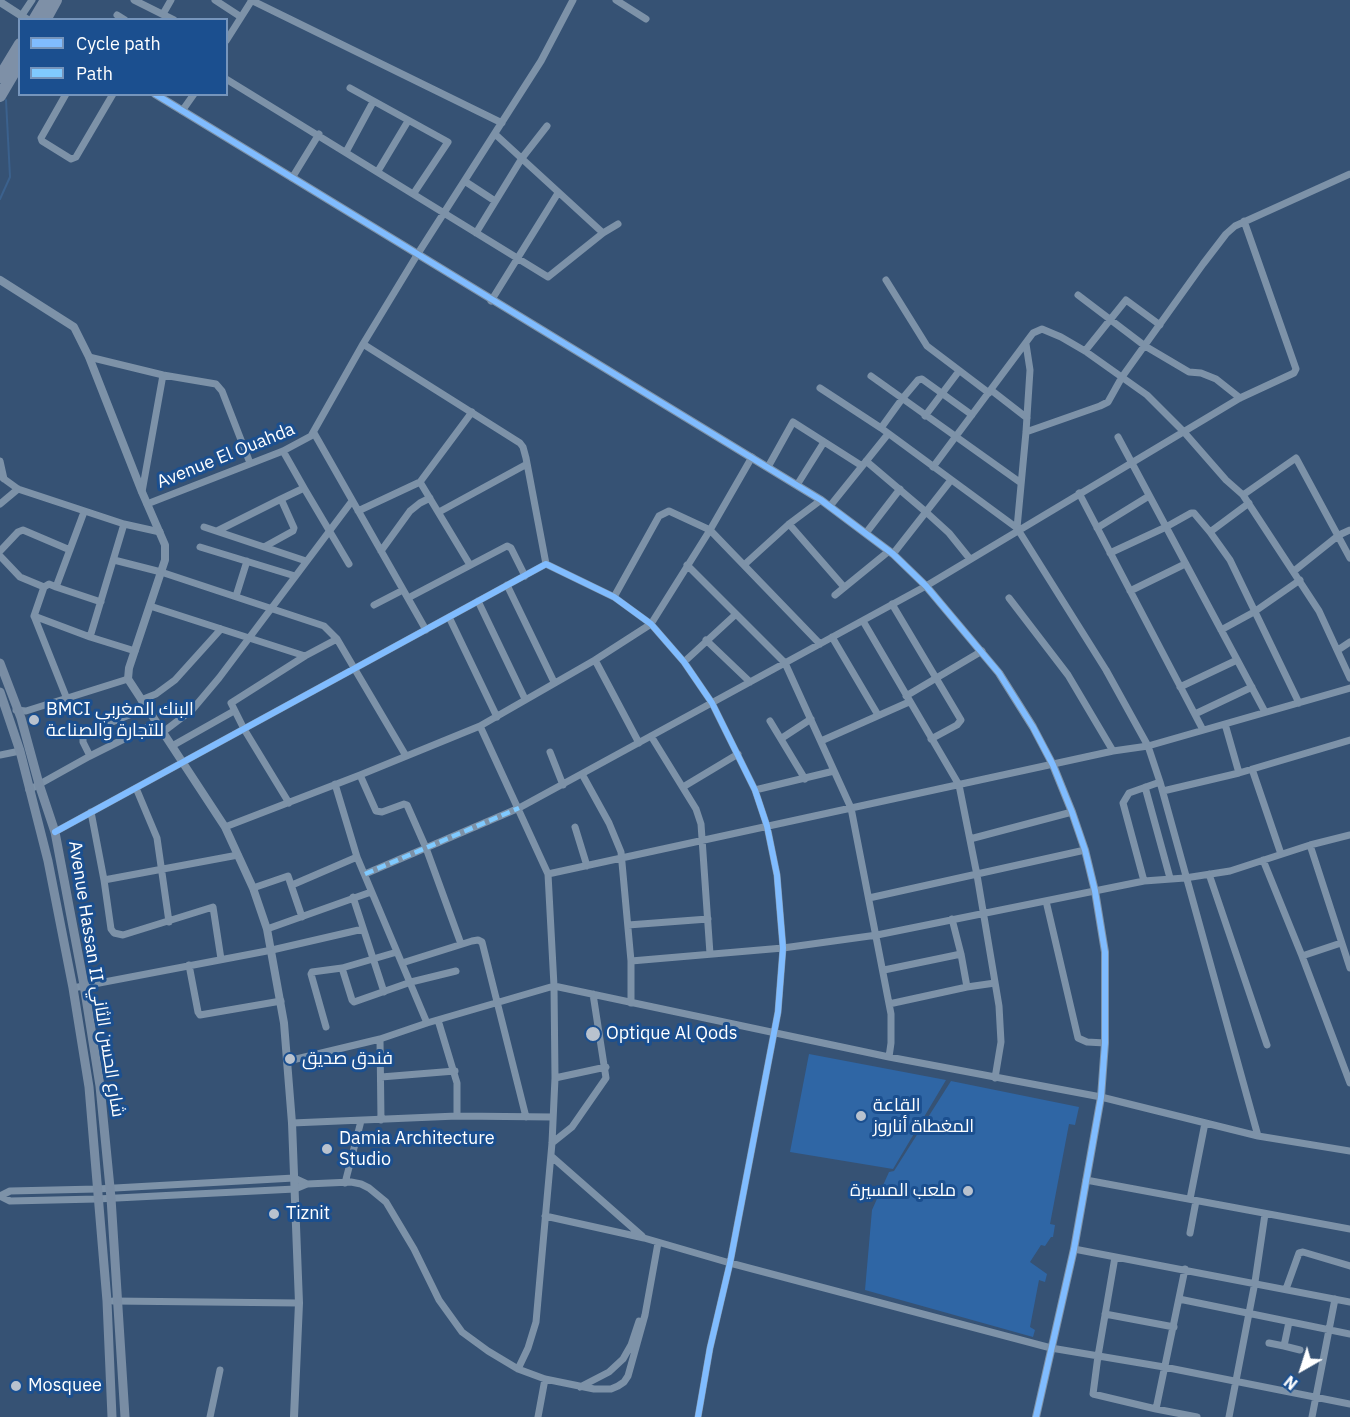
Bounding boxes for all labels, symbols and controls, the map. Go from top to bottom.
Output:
legend [18,18,228,96]
text: Cycle path [76,32,161,55]
text: Path [76,62,113,85]
street label: Avenue El Ouahda [154,418,298,494]
place label: BMCI البنك المغربي للتجارة والصناعة [46,699,194,742]
marker: BMCI البنك المغربي للتجارة والصناعة [27,713,41,727]
street label: Avenue Hassan II شارع الحسن الثاني [63,839,129,1119]
place label: Optique Al Qods [606,1023,737,1045]
marker: Optique Al Qods [584,1025,602,1043]
place label: فندق صديق [302,1048,393,1070]
marker: فندق صديق [283,1052,297,1066]
place label: القاعة المغطاة أناروز [873,1095,974,1138]
marker: القاعة المغطاة أناروز [854,1109,868,1123]
place label: Damia Architecture Studio [339,1128,495,1170]
marker: Damia Architecture Studio [320,1142,334,1156]
place label: ملعب المسيرة [850,1180,956,1202]
marker: ملعب المسيرة [961,1184,975,1198]
place label: Tiznit [286,1203,330,1225]
marker: Tiznit [267,1207,281,1221]
north arrow [1272,1339,1332,1399]
text: N [1280,1372,1301,1394]
place label: Mosquee [28,1375,102,1397]
marker: Mosquee [9,1379,23,1393]

